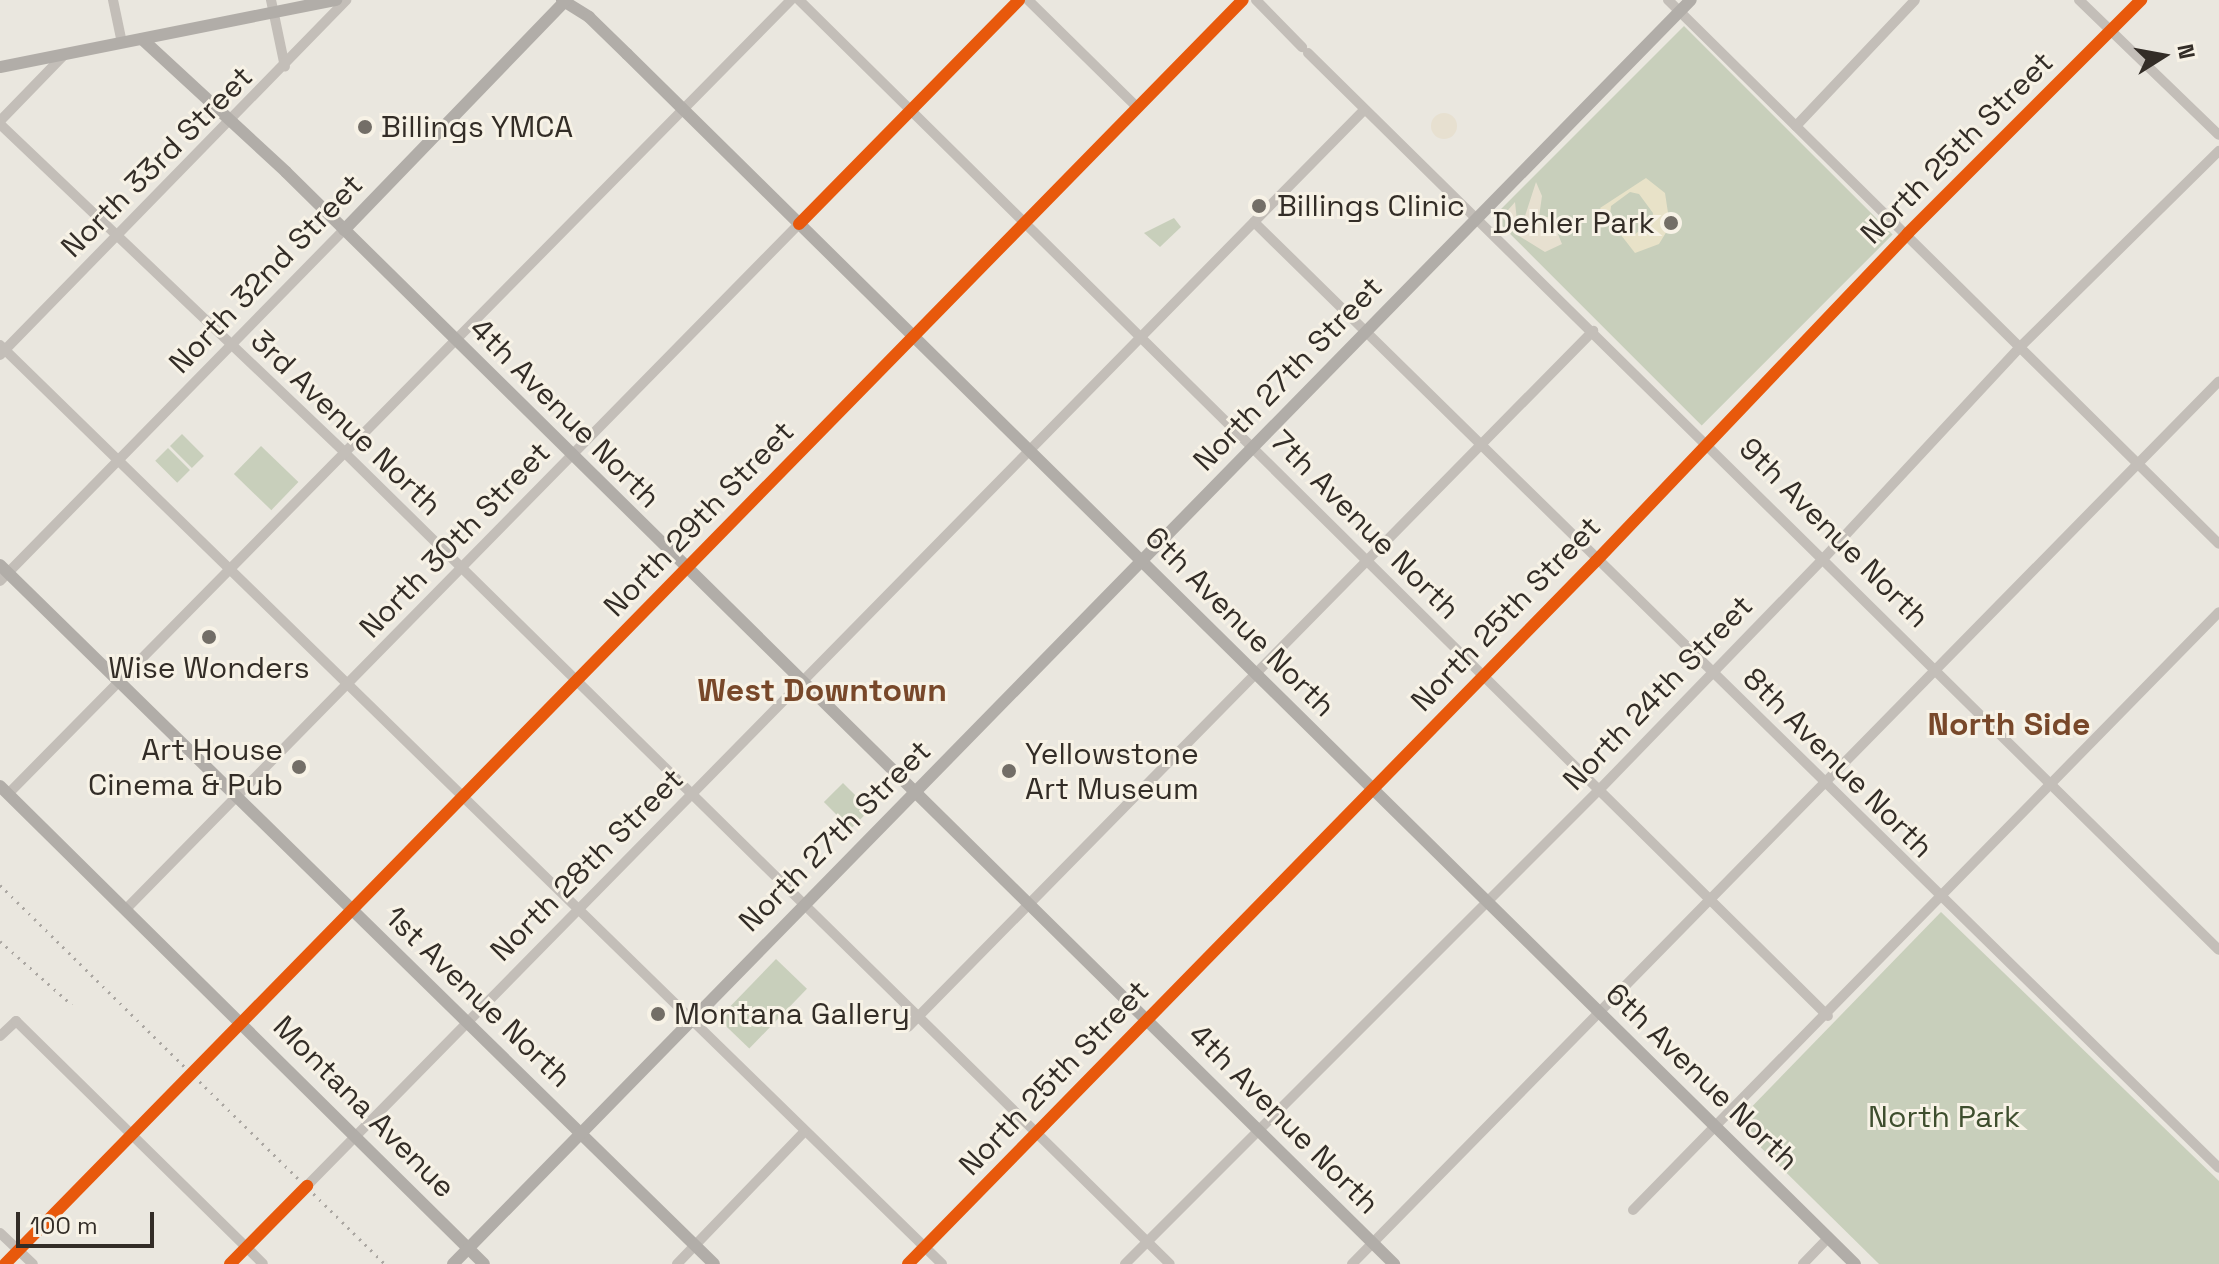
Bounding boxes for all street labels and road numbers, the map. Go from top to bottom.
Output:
street label: North 25th Street [1853,44,2061,252]
street label: North 33rd Street [54,59,260,265]
street label: North 32nd Street [162,167,370,381]
street label: North 27th Street [1186,269,1390,479]
street label: 4th Avenue North [462,310,668,516]
street label: 3rd Avenue North [243,323,449,523]
street label: North 29th Street [597,414,801,624]
street label: 7th Avenue North [1263,423,1467,627]
street label: 9th Avenue North [1732,431,1936,635]
street label: North 30th Street [352,434,558,646]
street label: North 25th Street [1404,509,1608,719]
street label: 6th Avenue North [1138,520,1342,724]
street label: North 24th Street [1556,588,1760,798]
street label: 8th Avenue North [1735,660,1941,866]
street label: North 27th Street [732,733,938,939]
street label: North 28th Street [483,761,691,969]
street label: 1st Avenue North [377,899,579,1095]
street label: North 25th Street [952,973,1156,1183]
street label: 6th Avenue North [1598,976,1806,1178]
street label: Montana Avenue [265,1008,463,1206]
street label: 4th Avenue North [1181,1016,1387,1222]

